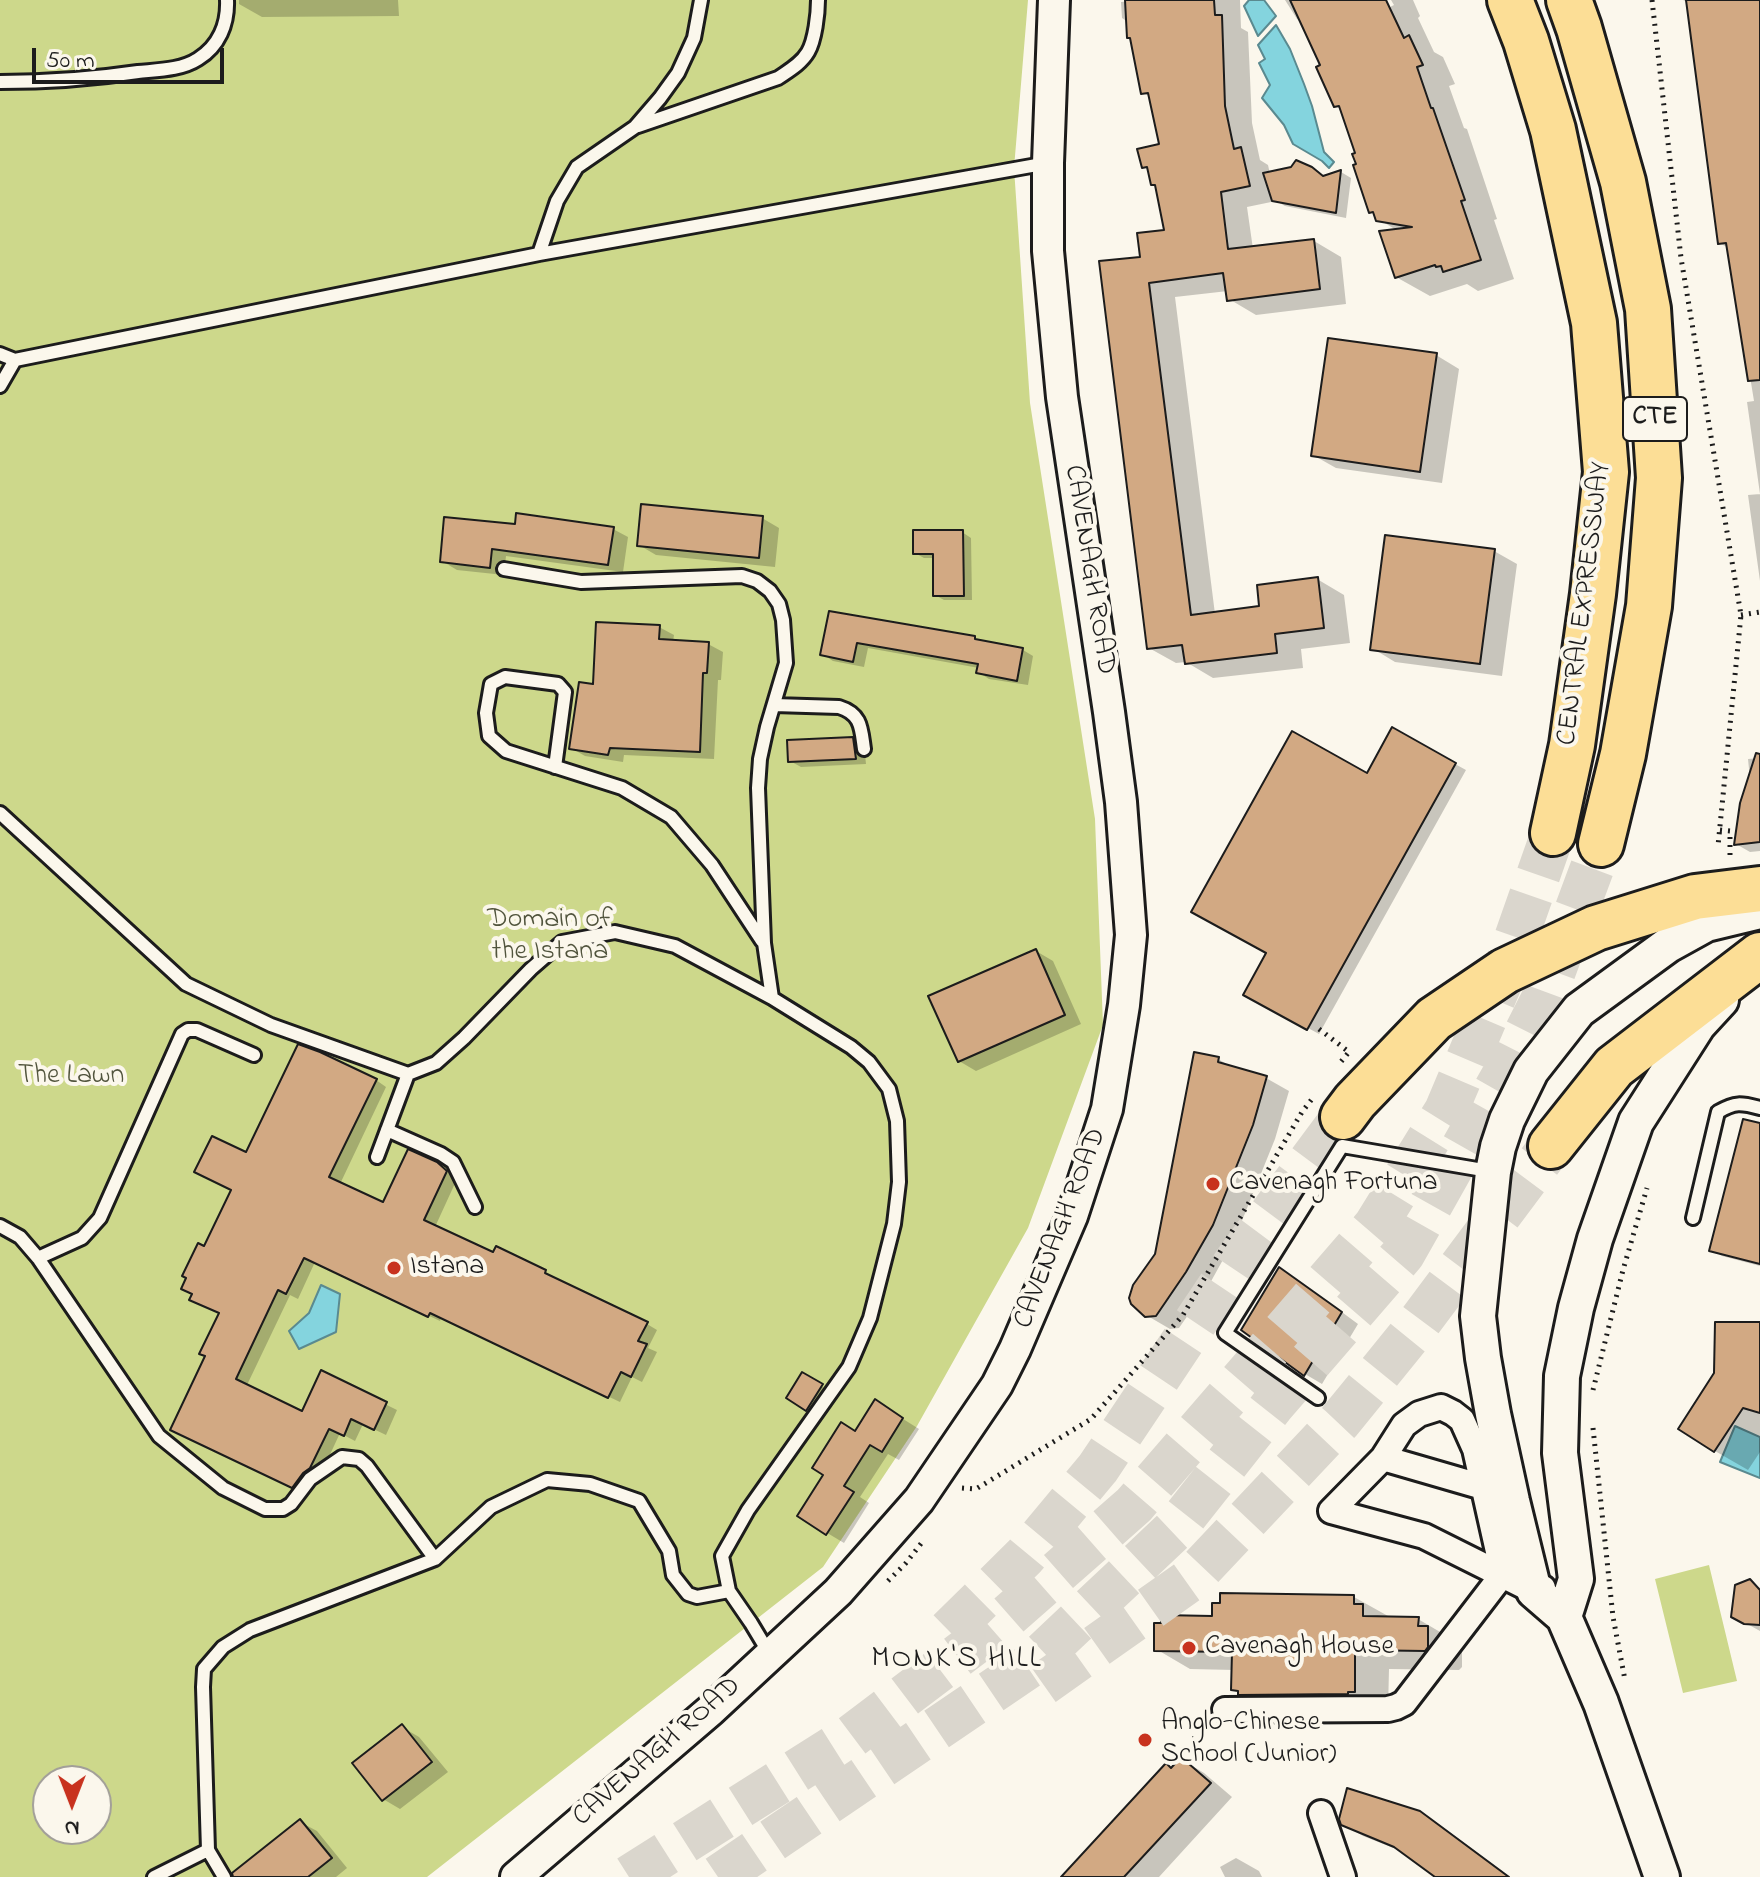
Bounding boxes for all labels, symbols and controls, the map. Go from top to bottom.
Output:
scale bar [36,32,228,82]
text: 50 m [46,44,95,79]
road number: CTE [1623,397,1687,441]
street label: CENTRAL EXPRESSWAY [1552,460,1620,748]
street label: CAVENAGH ROAD [1055,463,1121,677]
park label: Domain of the Istana [487,904,613,970]
park label: The Lawn [18,1060,124,1094]
street label: CAVENAGH ROAD [1008,1124,1116,1334]
place label: Cavenagh Fortuna [1229,1167,1438,1201]
marker: Cavenagh Fortuna [1204,1175,1222,1193]
place label: Istana [410,1251,484,1285]
marker: Istana [385,1259,403,1277]
place label: Cavenagh House [1205,1631,1394,1665]
marker: Cavenagh House [1180,1639,1198,1657]
district label: MONK'S HILL [871,1643,1043,1679]
street label: CAVENAGH ROAD [567,1671,749,1835]
place label: Anglo-Chinese School (Junior) [1161,1707,1336,1773]
marker: Anglo-Chinese School (Junior) [1136,1731,1154,1749]
north arrow [32,1765,112,1845]
text: N [65,1811,79,1843]

